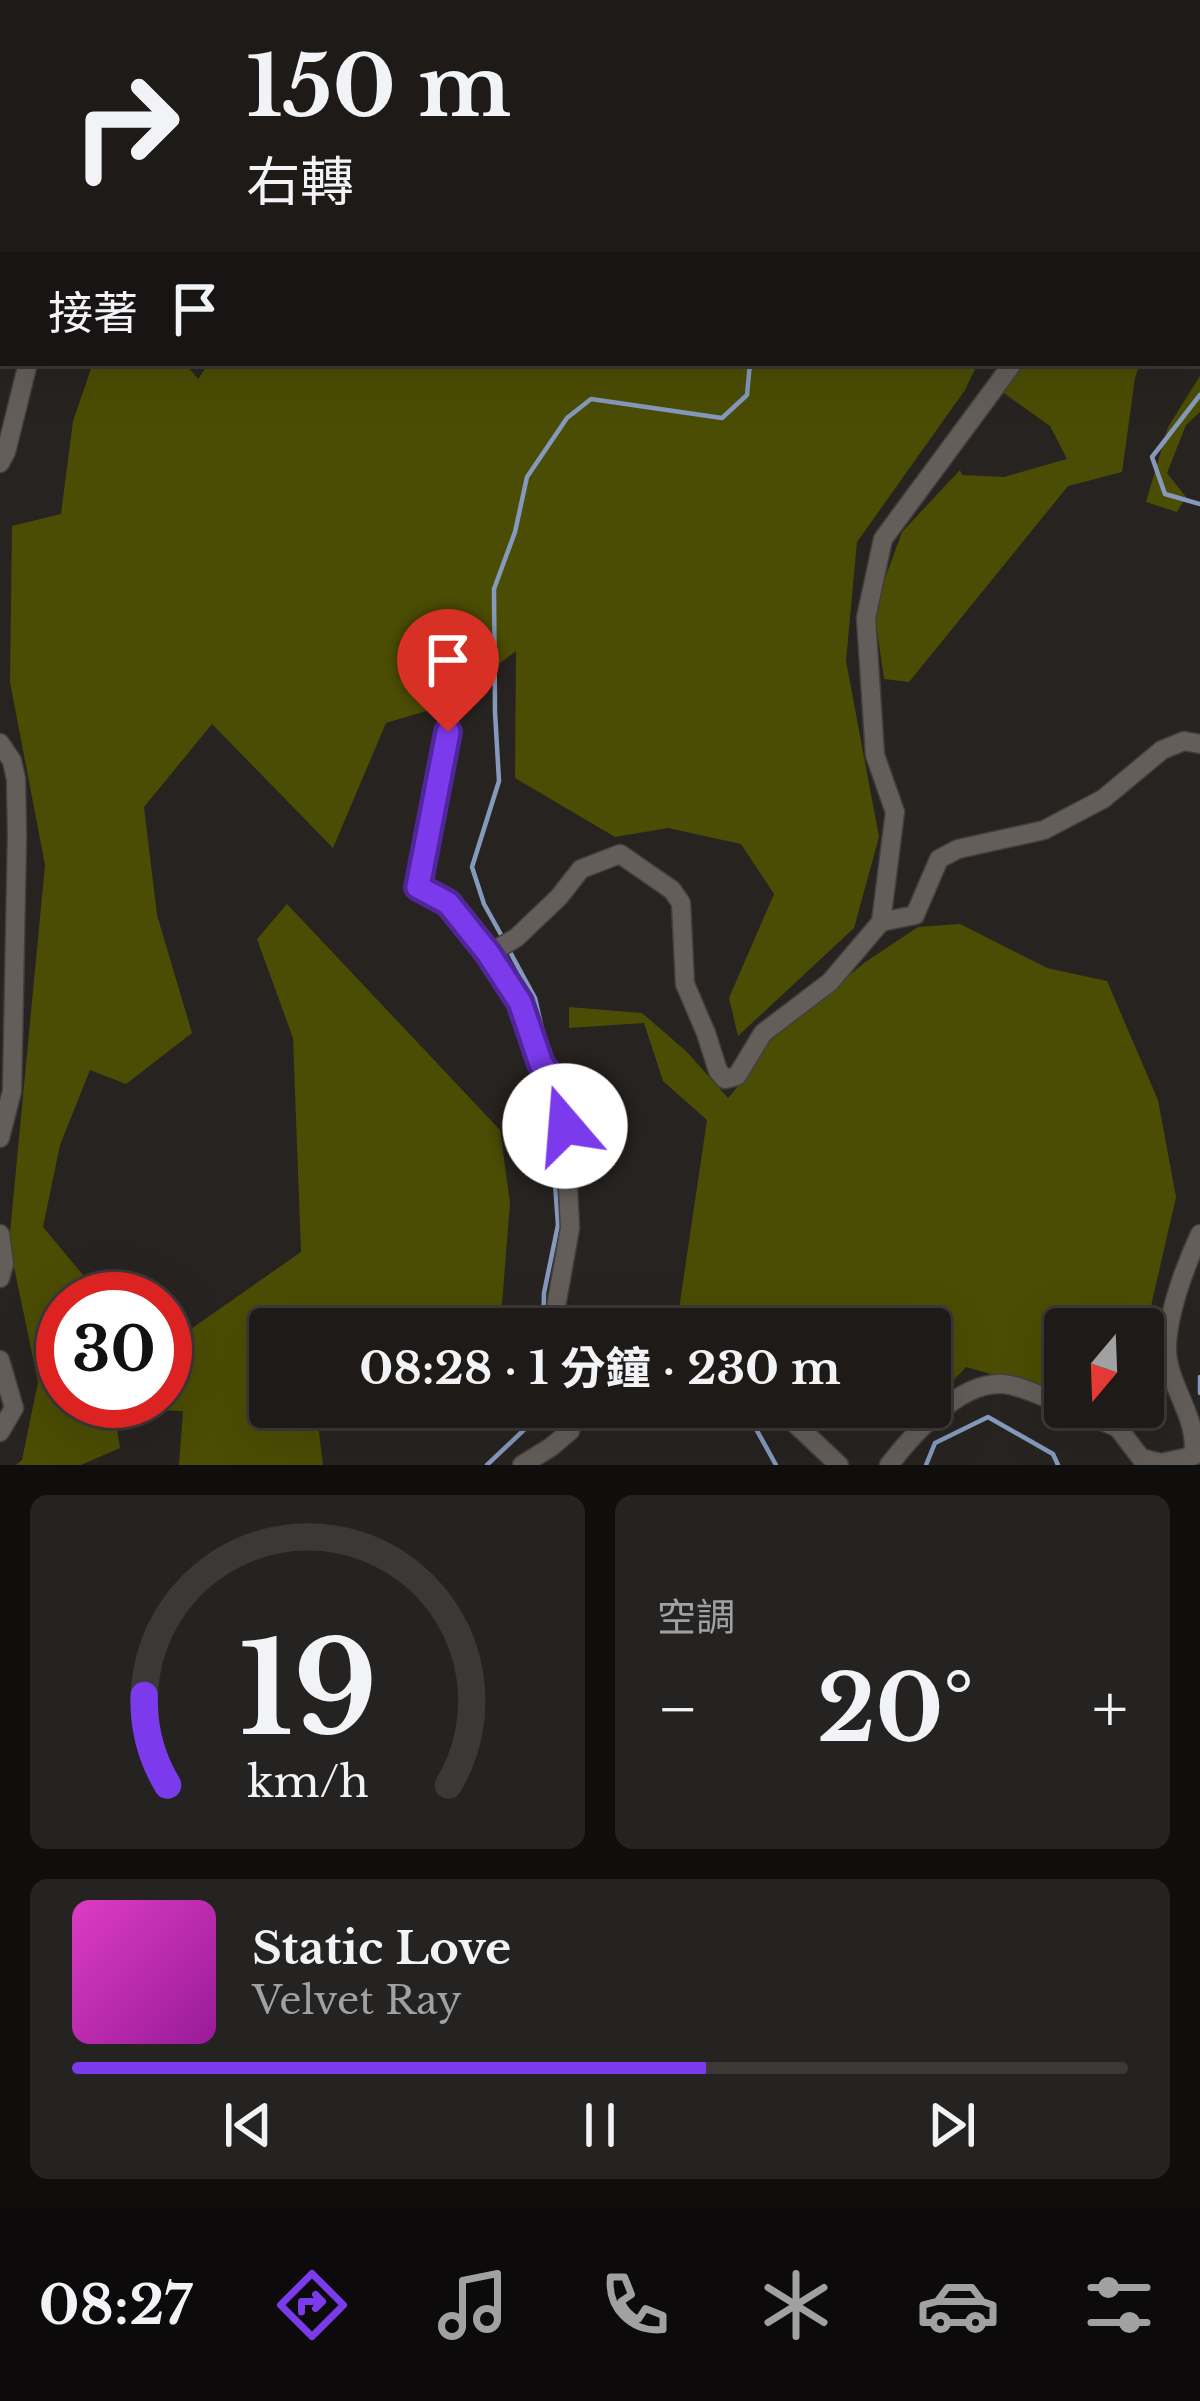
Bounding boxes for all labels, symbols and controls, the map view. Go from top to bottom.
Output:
text: 150 m [246,35,511,139]
icon: right [48,48,204,204]
text: 右轉 [246,149,354,216]
icon: arrive [162,276,228,342]
text: 接著 [48,285,138,341]
pin [397,609,499,732]
icon: arrive [415,627,481,693]
position arrow [502,1063,628,1189]
speed limit sign: 30 [36,1272,192,1428]
north arrow [1044,1308,1164,1428]
map controls [1044,1308,1164,1428]
text: 08:28 · 1 分鐘 · 230 m [359,1340,841,1396]
text: 空調 [657,1593,735,1642]
text: 19 [238,1613,377,1768]
text: 20° [817,1654,974,1765]
text: − [657,1668,699,1750]
text: + [1092,1668,1128,1750]
text: km/h [247,1755,368,1809]
text: Static Love [252,1920,511,1976]
text: Velvet Ray [252,1976,462,2025]
icon: previous [215,2092,281,2158]
icon: pause [567,2092,633,2158]
icon: next [919,2092,985,2158]
icon: directions [270,2263,354,2347]
icon: music [431,2263,515,2347]
icon: phone [593,2263,677,2347]
icon: climate [754,2263,838,2347]
icon: car [916,2263,1000,2347]
icon: filters [1077,2263,1161,2347]
text: 08:27 [39,2272,192,2339]

